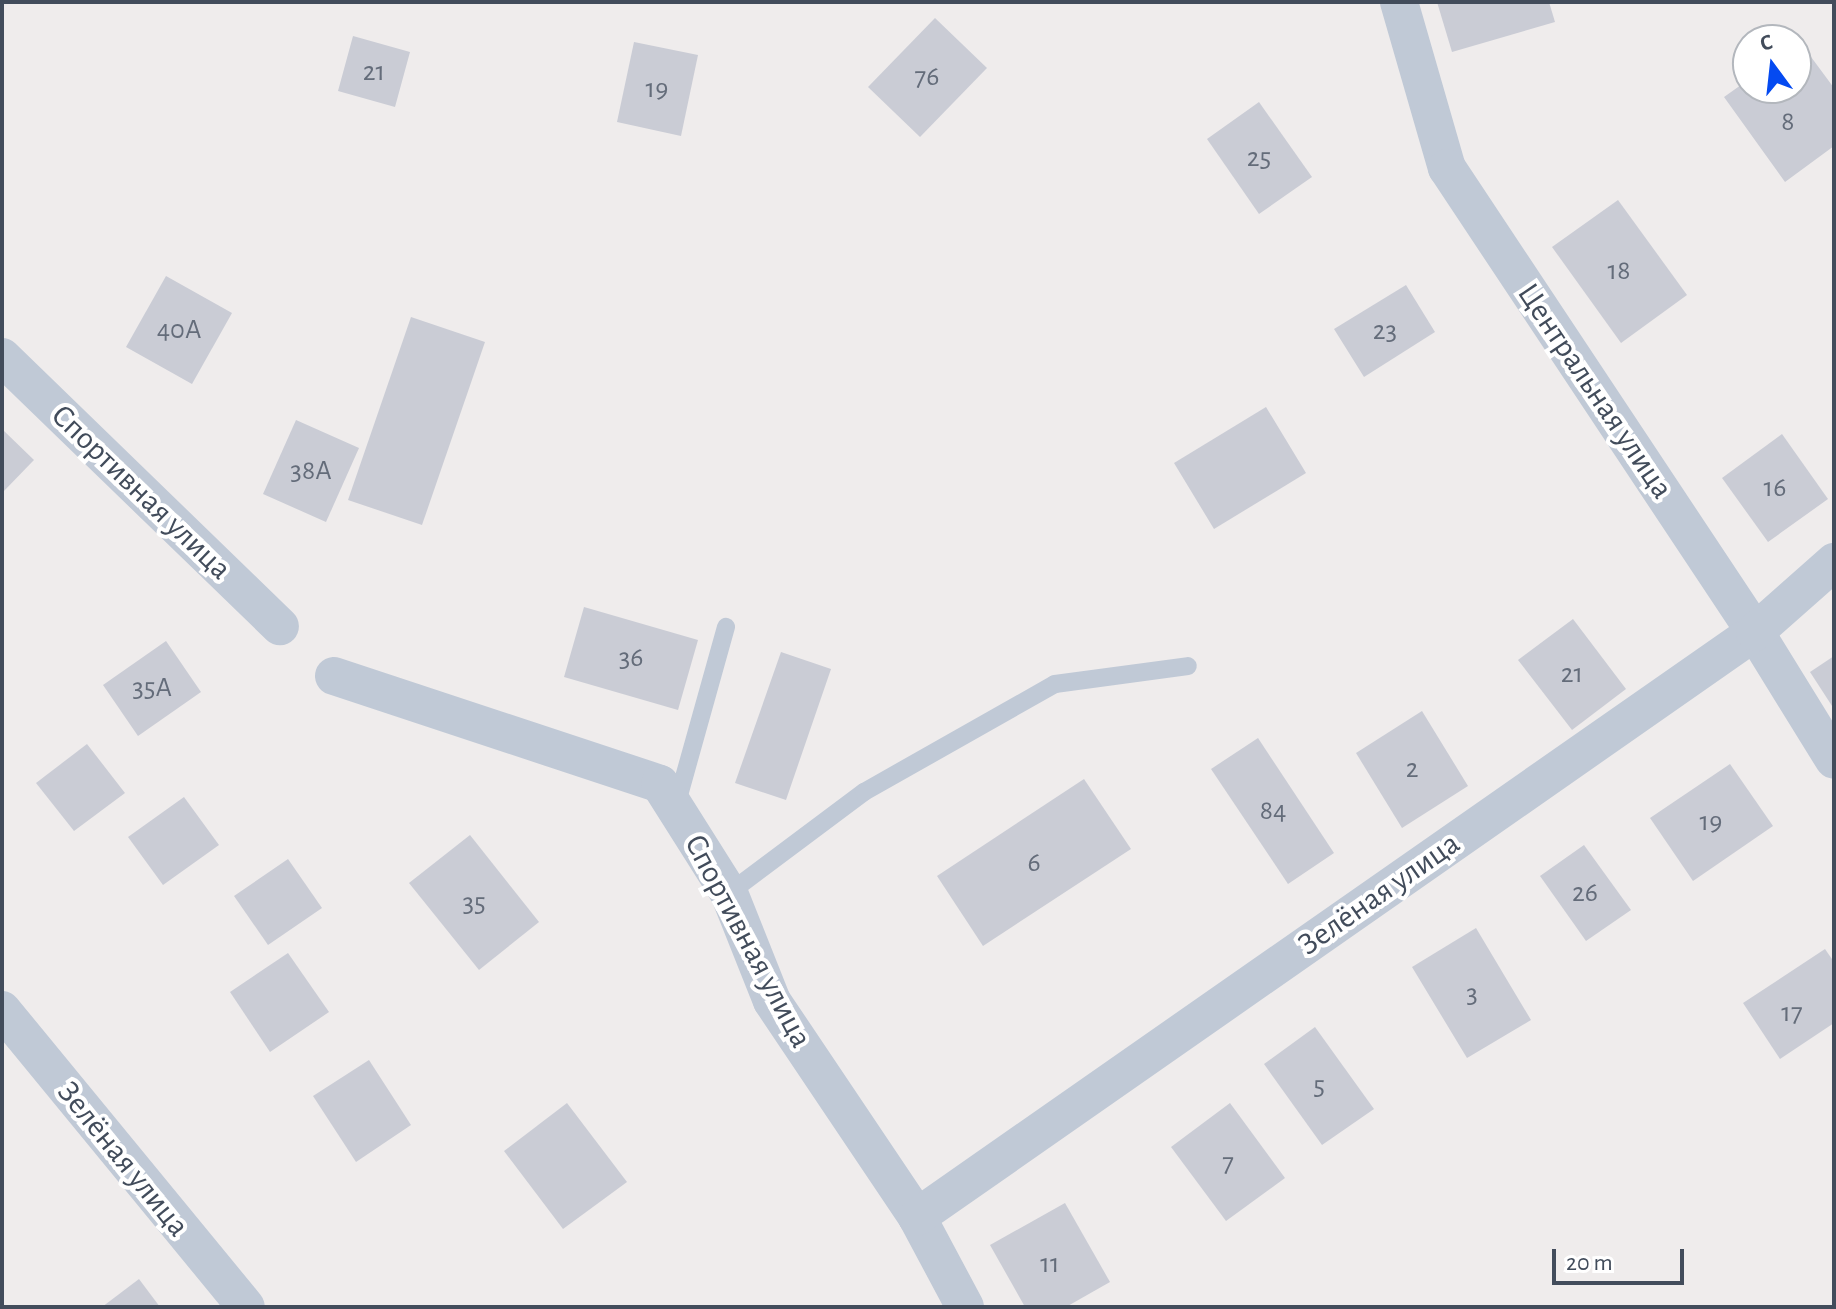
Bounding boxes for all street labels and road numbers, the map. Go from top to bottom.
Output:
street label: Центральная улица [1509,276,1681,506]
street label: Спортивная улица [43,396,239,588]
street label: Зелёная улица [1291,824,1467,964]
street label: Спортивная улица [676,828,820,1054]
street label: Зелёная улица [49,1074,197,1244]

